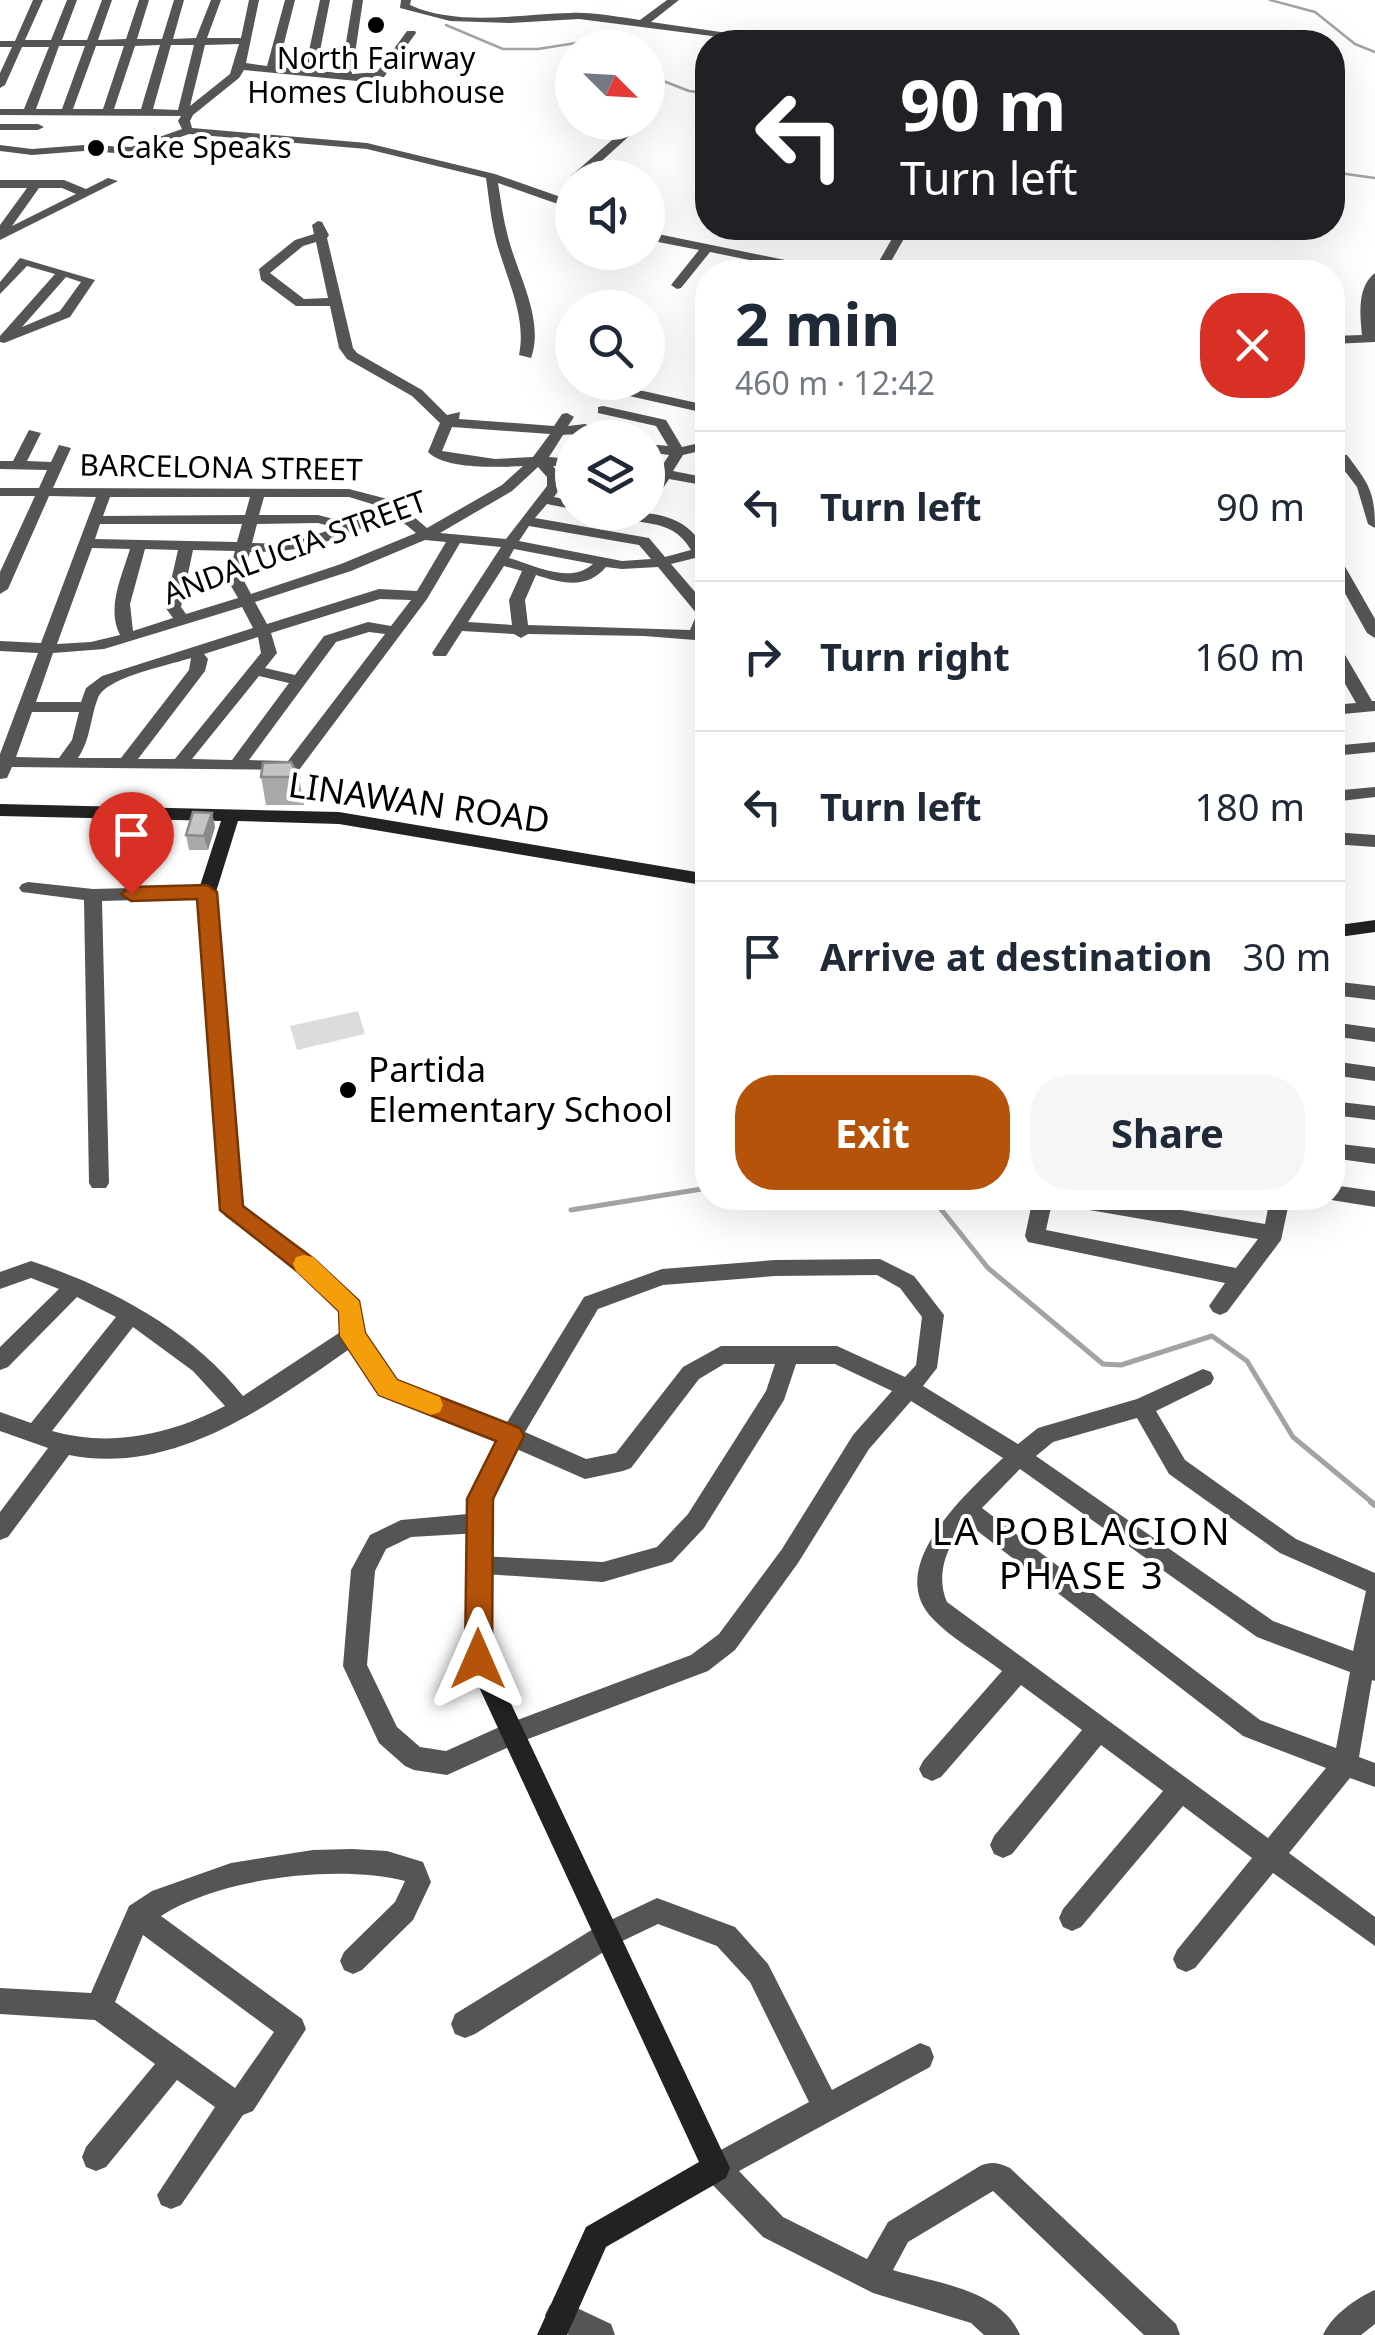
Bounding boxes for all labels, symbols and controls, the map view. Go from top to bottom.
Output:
marker: North Fairway Homes Clubhouse [365,14,387,36]
north arrow [555,30,665,140]
map controls [555,30,665,530]
place label: North Fairway Homes Clubhouse [247,37,505,112]
text: 90 m [900,56,1067,152]
icon: left [735,70,865,200]
place label: Cake Speaks [116,126,292,167]
marker: Cake Speaks [85,137,107,159]
text: Turn left [900,147,1077,208]
button: sound [555,160,665,270]
text: 2 min [735,282,900,364]
button: search [555,290,665,400]
button: close [1200,293,1305,398]
text: 460 m · 12:42 [735,361,935,404]
button: layers [555,420,665,530]
street label: BARCELONA STREET [79,444,363,489]
icon: left [735,479,790,534]
street label: ANDALUCIA STREET [157,480,432,613]
text: Turn left [820,480,982,532]
text: 90 m [1216,480,1305,532]
icon: right [735,629,790,684]
text: Turn right [820,630,1010,682]
text: 160 m [1194,630,1305,682]
street label: LINAWAN ROAD [286,760,553,843]
icon: left [735,779,790,834]
text: Turn left [820,780,982,832]
text: 180 m [1194,780,1305,832]
pin [89,792,174,895]
icon: arrive [104,807,159,862]
icon: arrive [735,929,790,984]
text: Arrive at destination [820,930,1212,982]
text: 30 m [1242,930,1331,982]
place label: Partida Elementary School [368,1045,673,1132]
button: Exit [735,1075,1010,1190]
button: Share [1030,1075,1305,1190]
marker: Partida Elementary School [337,1079,359,1101]
district label: LA POBLACION PHASE 3 [932,1504,1232,1600]
position arrow [426,1607,530,1711]

